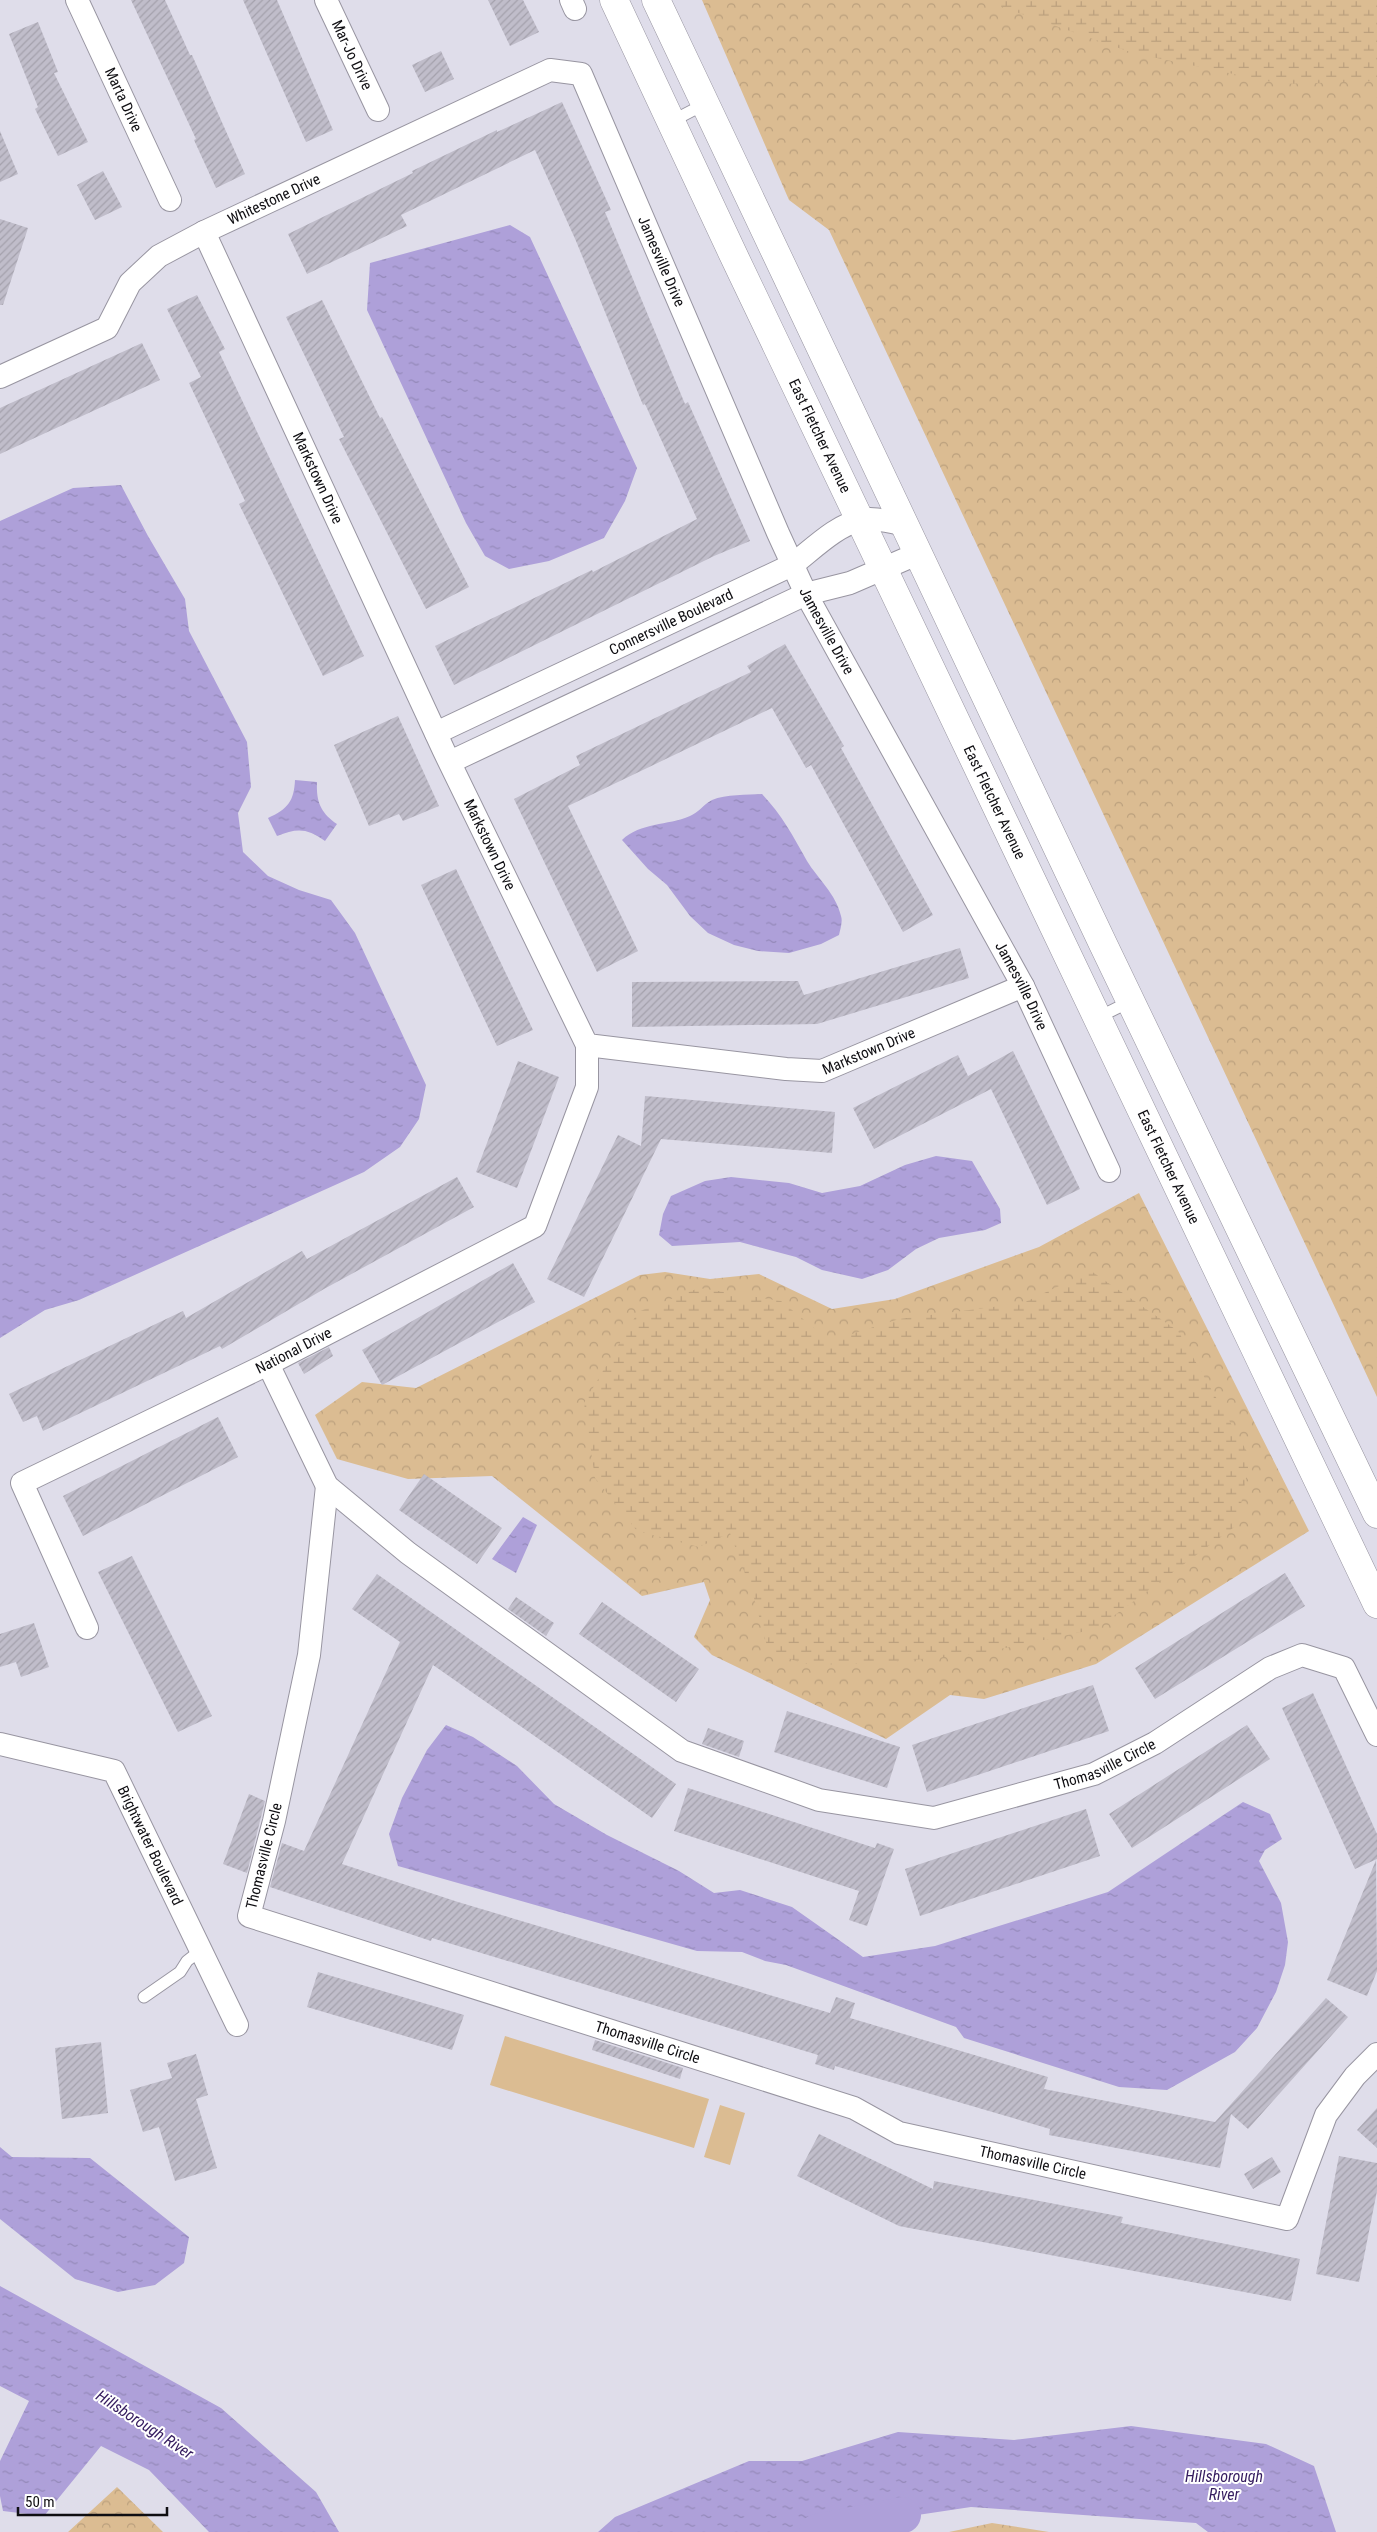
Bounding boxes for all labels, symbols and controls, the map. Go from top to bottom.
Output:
street label: Mar-Jo Drive [328,17,376,93]
street label: Marta Drive [101,65,146,135]
street label: Whitestone Drive [225,170,323,229]
street label: Jamesville Drive [634,213,689,309]
street label: East Fletcher Avenue [785,376,855,496]
street label: Markstown Drive [289,429,347,527]
street label: Connersville Boulevard [606,585,736,659]
street label: Jamesville Drive [795,585,858,678]
street label: East Fletcher Avenue [960,742,1029,862]
street label: Markstown Drive [460,796,519,893]
street label: Jamesville Drive [991,939,1051,1033]
street label: Markstown Drive [820,1024,918,1079]
street label: East Fletcher Avenue [1134,1107,1203,1227]
street label: National Drive [253,1324,335,1378]
street label: Thomasville Circle [1052,1735,1159,1794]
street label: Brightwater Boulevard [114,1783,187,1908]
street label: Thomasville Circle [242,1801,286,1911]
street label: Thomasville Circle [593,2017,702,2068]
street label: Thomasville Circle [978,2142,1088,2183]
water label: Hillsborough River [93,2386,198,2464]
water label: Hillsborough River [1185,2467,1263,2504]
scale bar [18,2484,166,2516]
text: 50 m [25,2493,55,2511]

